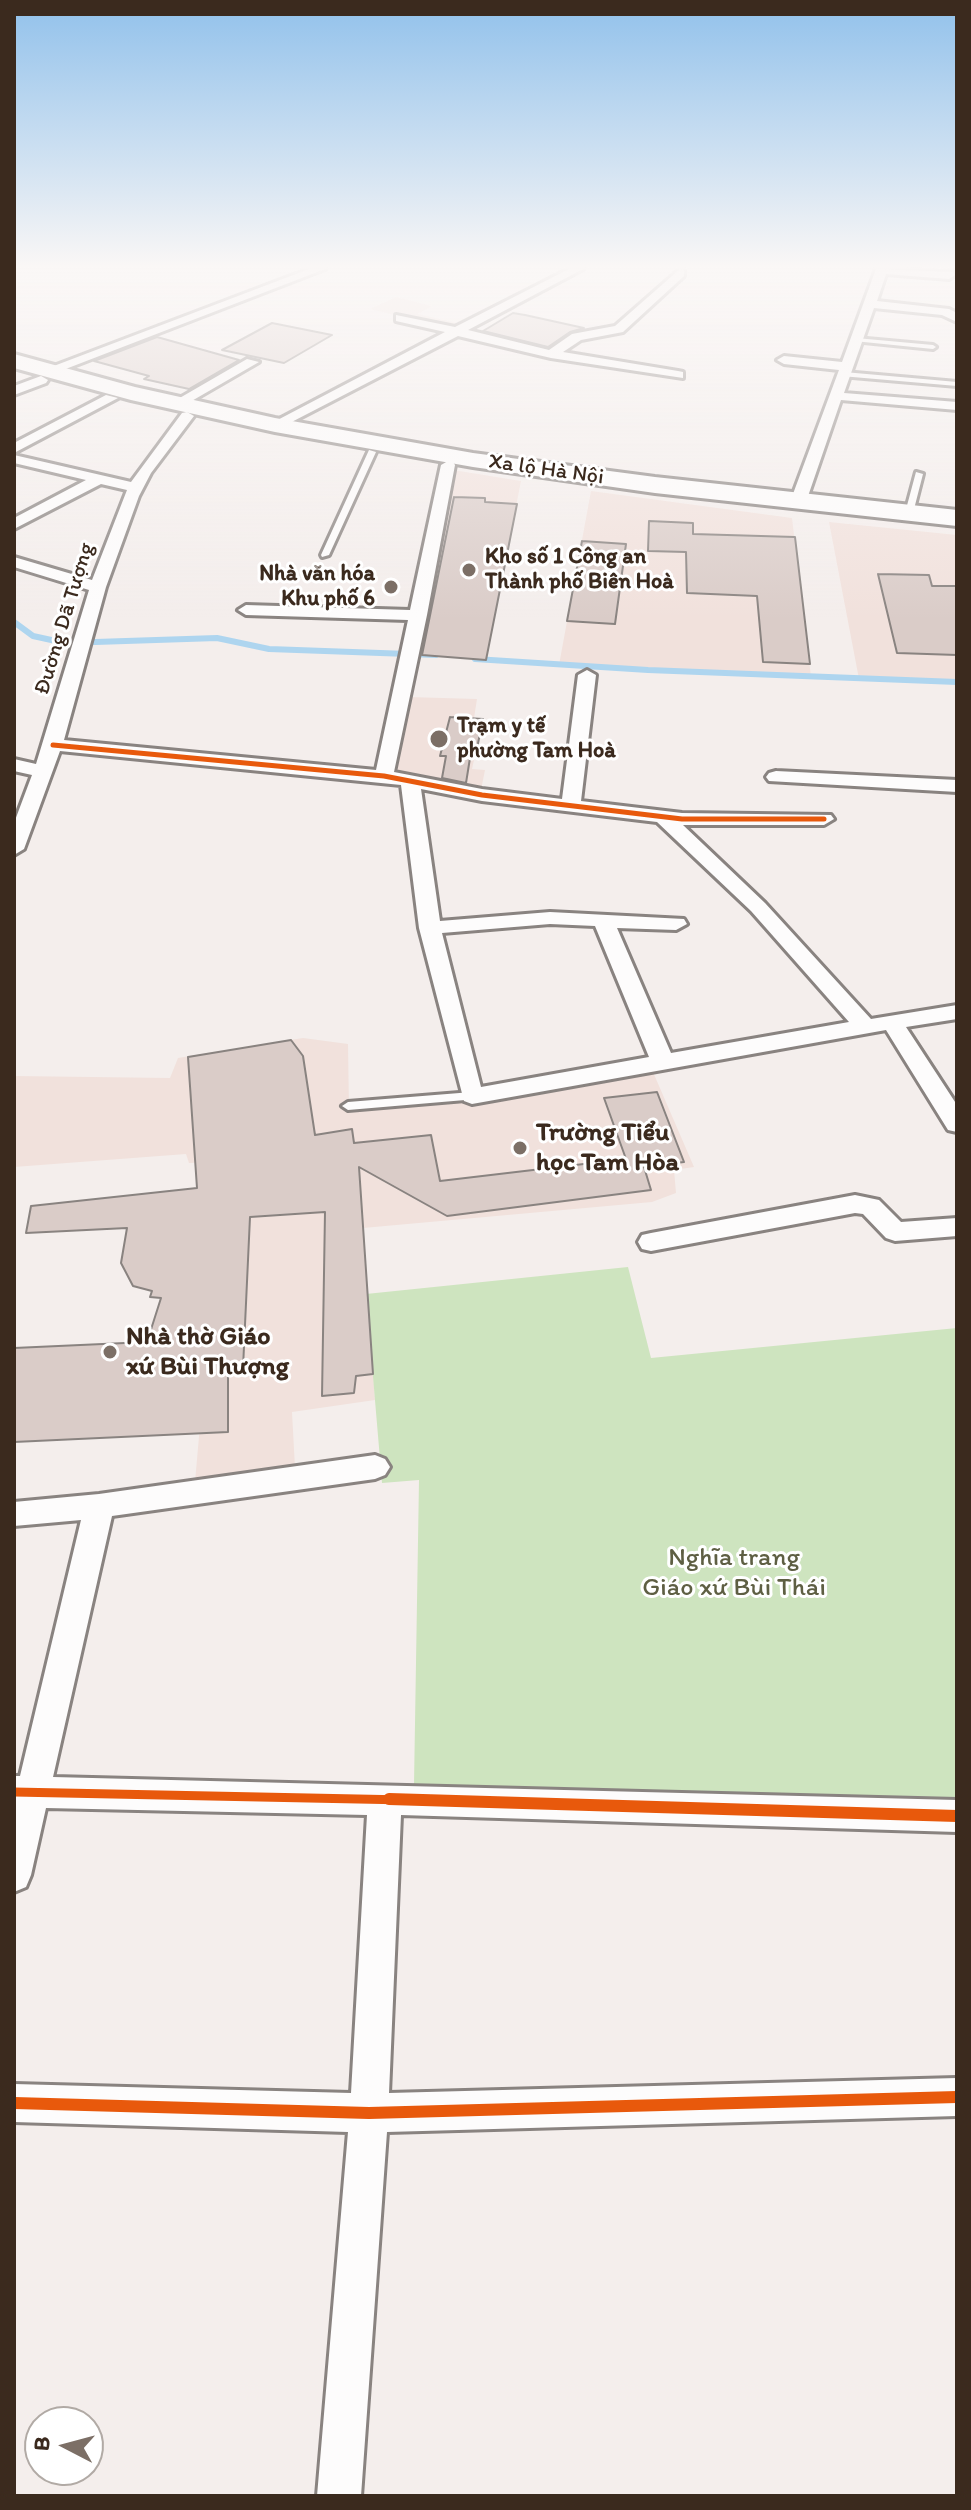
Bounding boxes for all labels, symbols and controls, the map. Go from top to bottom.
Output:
street label: Xa lộ Hà Nội [487,449,605,491]
street label: Đường Dã Tượng [29,540,101,698]
place label: Kho số 1 Công an Thành phố Biên Hoà [485,544,674,596]
place label: Nhà văn hóa Khu phố 6 [259,561,375,612]
marker: Kho số 1 Công an Thành phố Biên Hoà [460,561,478,579]
marker: Nhà văn hóa Khu phố 6 [382,578,400,596]
place label: Trạm y tế phường Tam Hoà [457,713,616,764]
marker: Trạm y tế phường Tam Hoà [428,728,450,750]
place label: Trường Tiểu học Tam Hòa [536,1117,679,1178]
marker: Trường Tiểu học Tam Hòa [511,1139,529,1157]
place label: Nhà thờ Giáo xứ Bùi Thượng [126,1321,289,1382]
marker: Nhà thờ Giáo xứ Bùi Thượng [101,1343,119,1361]
park label: Nghĩa trang Giáo xứ Bùi Thái [642,1542,826,1604]
north arrow [24,2406,104,2486]
text: B [27,2435,56,2452]

